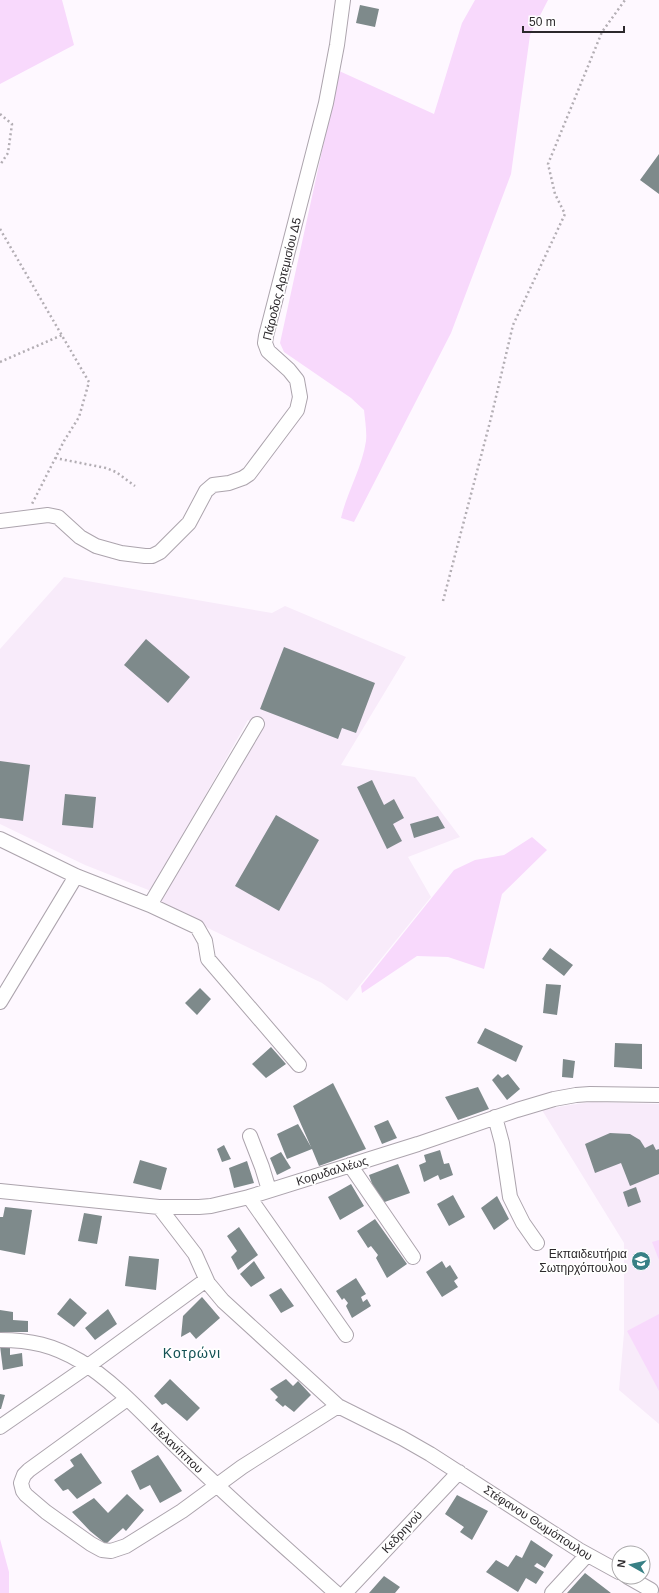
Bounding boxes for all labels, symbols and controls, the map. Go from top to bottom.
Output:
scale bar [523,8,624,34]
text: 50 m [529,15,556,29]
street label: Πάροδος Αρτεμισίου Δ5 [260,216,304,342]
street label: Κορυδαλλέως [295,1153,370,1189]
place label: Εκπαιδευτήρια Σωτηρχόπουλου [539,1247,627,1275]
school or university icon: Εκπαιδευτήρια Σωτηρχόπουλου [630,1250,652,1272]
district label: Κοτρώνι [163,1345,221,1361]
street label: Μελανίππου [148,1420,206,1476]
street label: Στέφανου Θωμόπουλου [481,1483,595,1563]
street label: Κεδρηνού [379,1508,425,1556]
north arrow [611,1545,651,1585]
text: N [615,1559,628,1568]

